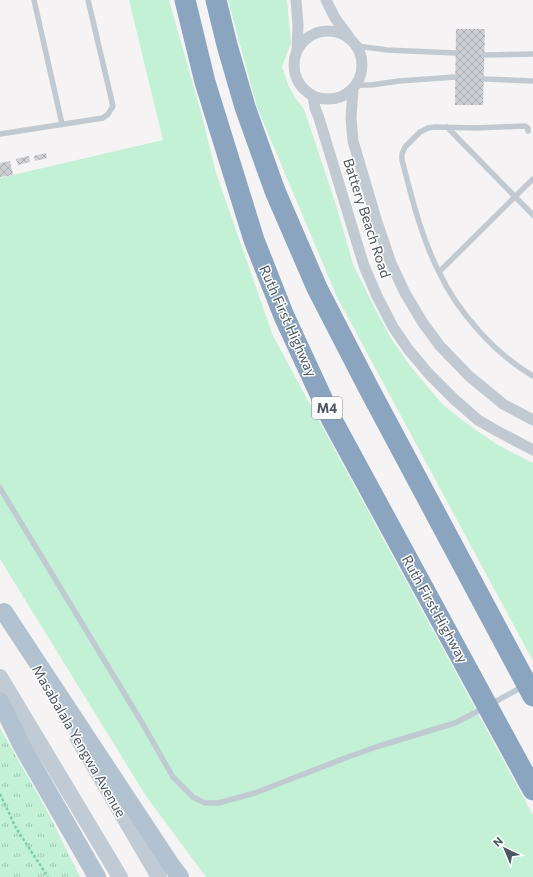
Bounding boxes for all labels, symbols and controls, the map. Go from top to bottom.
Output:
street label: Battery Beach Road [340,156,395,280]
street label: Ruth First Highway [256,262,321,379]
road number: M4 [312,397,342,419]
street label: Ruth First Highway [399,552,472,665]
street label: Masabalala Yengwa Avenue [29,662,130,820]
north arrow [485,829,525,869]
text: N [490,834,505,849]

